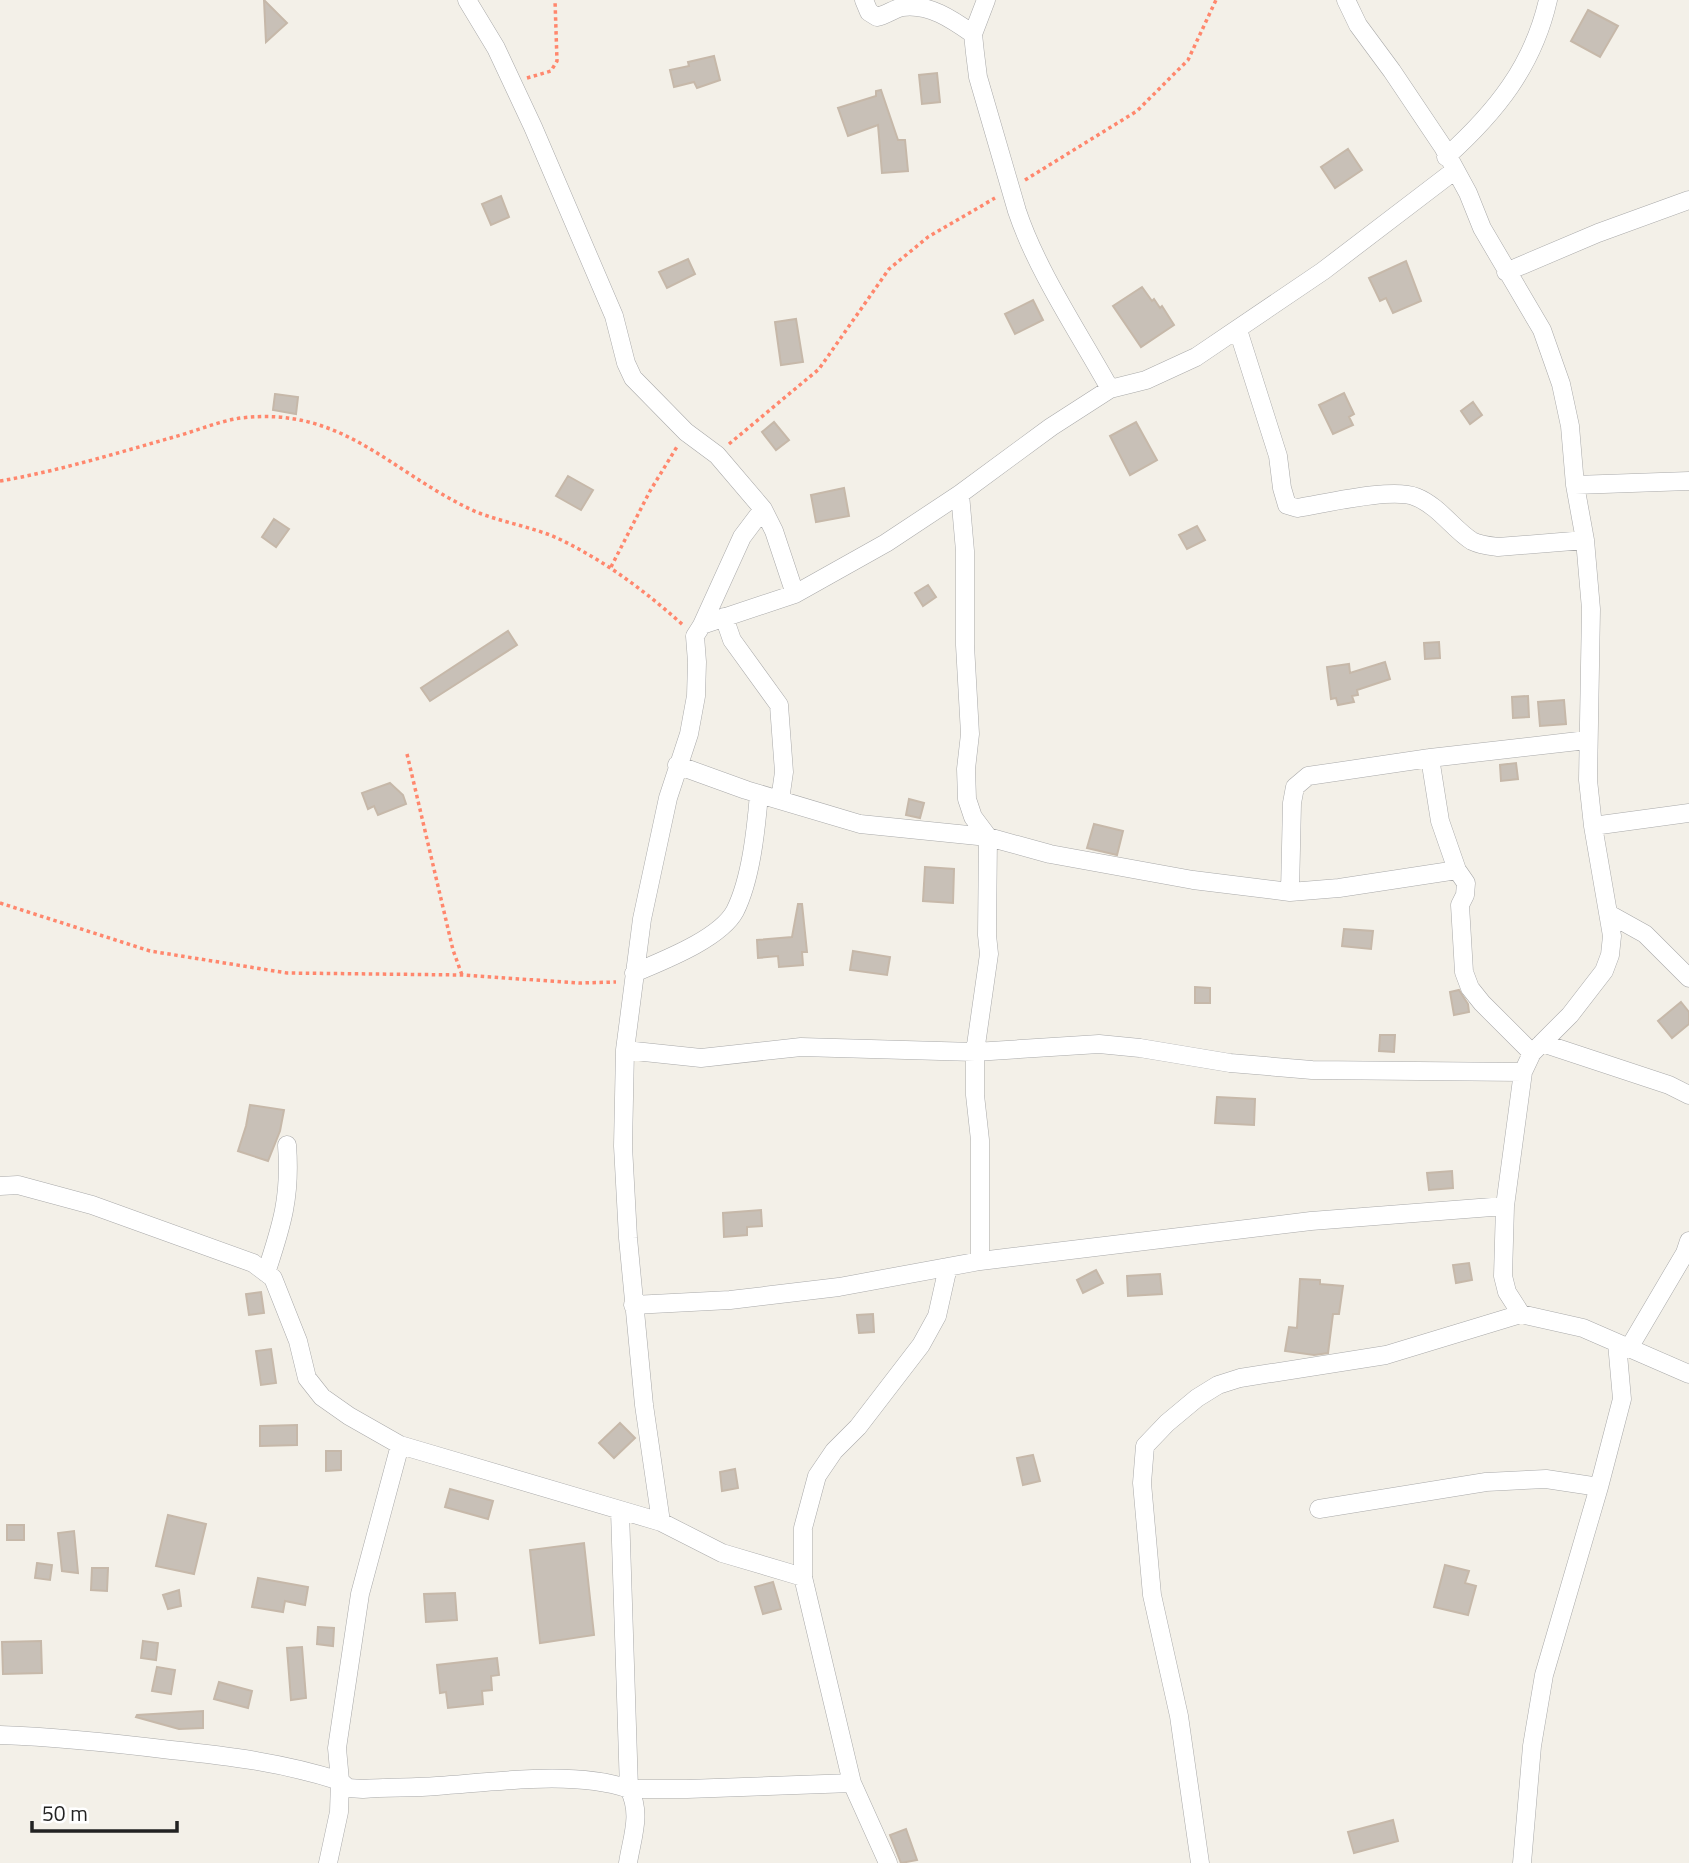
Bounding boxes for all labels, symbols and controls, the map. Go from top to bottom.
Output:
scale bar [32,1790,177,1834]
text: 50 m [42,1797,88,1829]

